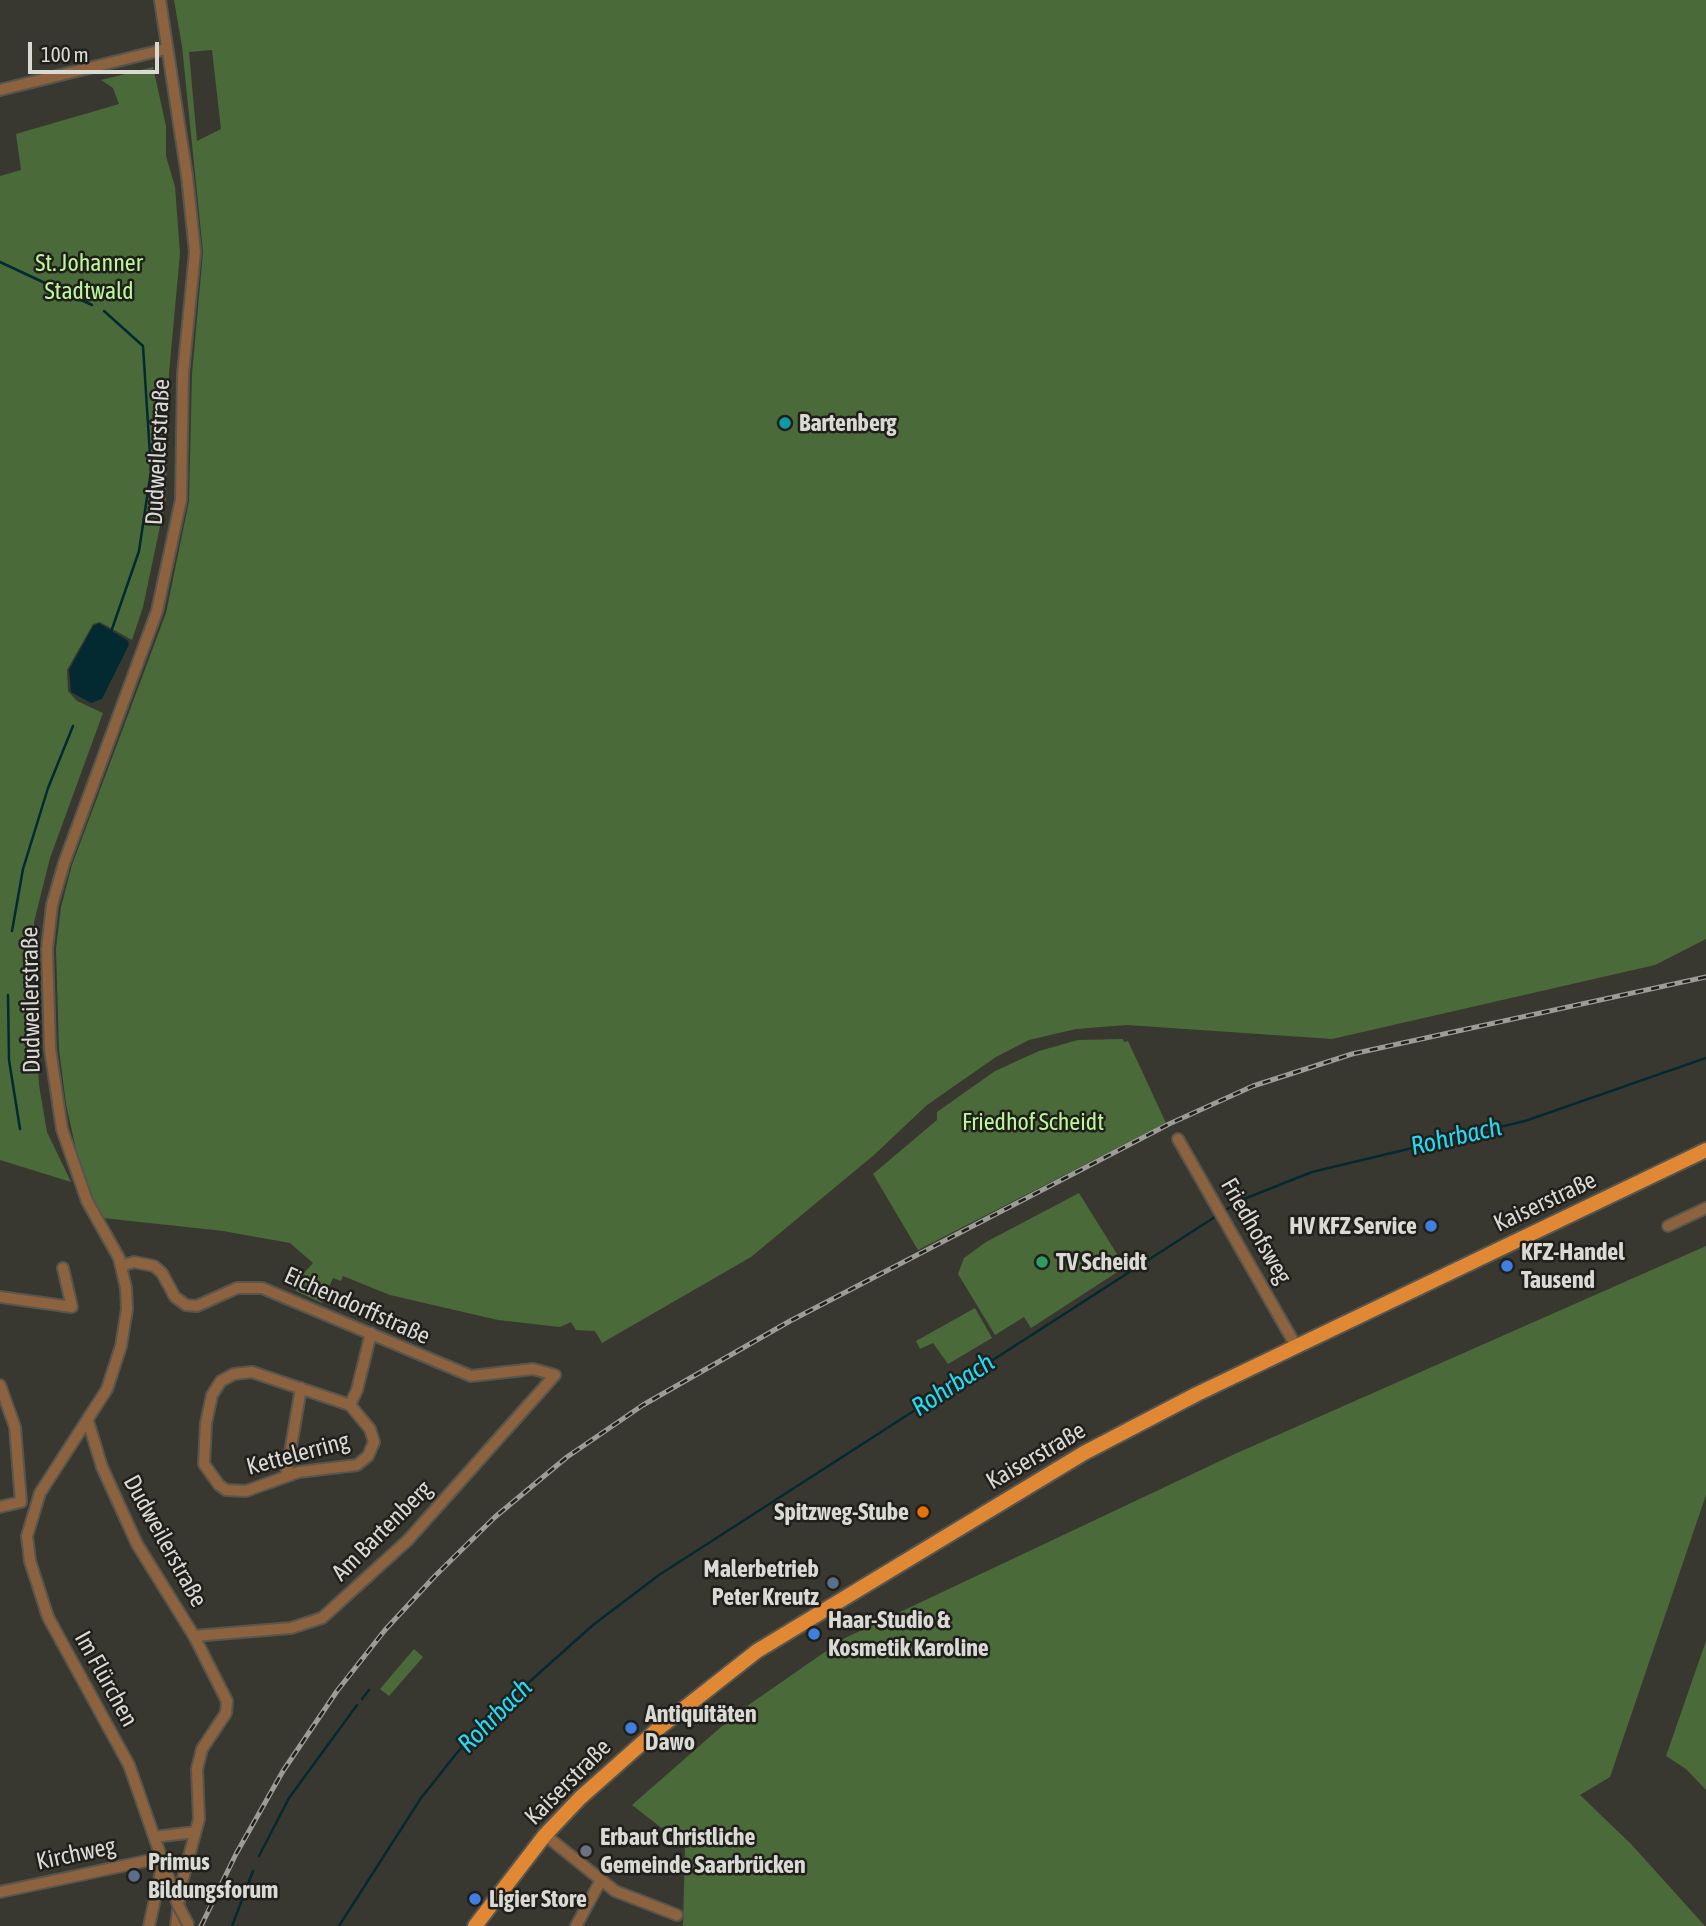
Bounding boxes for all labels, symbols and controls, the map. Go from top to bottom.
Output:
scale bar [32,28,163,72]
text: 100 m [41,42,89,66]
park label: St. Johanner Stadtwald [35,249,143,305]
street label: Dudweilerstraße [140,378,176,526]
place label: Bartenberg [799,409,897,437]
marker: Bartenberg [777,415,793,431]
street label: Dudweilerstraße [15,927,47,1073]
park label: Friedhof Scheidt [962,1108,1104,1136]
water label: Rohrbach [1408,1111,1504,1163]
street label: Kaiserstraße [1489,1166,1601,1238]
street label: Friedhofsweg [1214,1173,1298,1289]
place label: HV KFZ Service [1289,1212,1417,1240]
marker: HV KFZ Service [1423,1218,1439,1234]
place label: KFZ-Handel Tausend [1521,1238,1625,1294]
place label: TV Scheidt [1056,1248,1147,1276]
marker: TV Scheidt [1034,1254,1050,1270]
marker: KFZ-Handel Tausend [1499,1258,1515,1274]
street label: Eichendorffstraße [280,1261,434,1351]
water label: Rohrbach [906,1347,1000,1423]
street label: Kaiserstraße [981,1416,1091,1496]
street label: Kettelerring [243,1426,353,1482]
street label: Dudweilerstraße [117,1470,213,1612]
street label: Am Bartenberg [326,1475,438,1587]
place label: Spitzweg-Stube [774,1498,909,1526]
marker: Spitzweg-Stube [915,1504,931,1520]
place label: Malerbetrieb Peter Kreutz [704,1555,819,1611]
marker: Malerbetrieb Peter Kreutz [825,1575,841,1591]
place label: Haar-Studio & Kosmetik Karoline [828,1606,989,1662]
street label: Im Flürchen [68,1626,144,1732]
marker: Haar-Studio & Kosmetik Karoline [806,1626,822,1642]
water label: Rohrbach [451,1672,539,1760]
place label: Antiquitäten Dawo [645,1700,757,1756]
marker: Antiquitäten Dawo [623,1720,639,1736]
street label: Kaiserstraße [519,1733,617,1831]
place label: Erbaut Christliche Gemeinde Saarbrücken [600,1823,806,1879]
street label: Kirchweg [34,1832,118,1876]
marker: Erbaut Christliche Gemeinde Saarbrücken [578,1843,594,1859]
place label: Primus Bildungsforum [148,1848,278,1904]
marker: Primus Bildungsforum [126,1868,142,1884]
place label: Ligier Store [489,1885,587,1913]
marker: Ligier Store [467,1891,483,1907]

